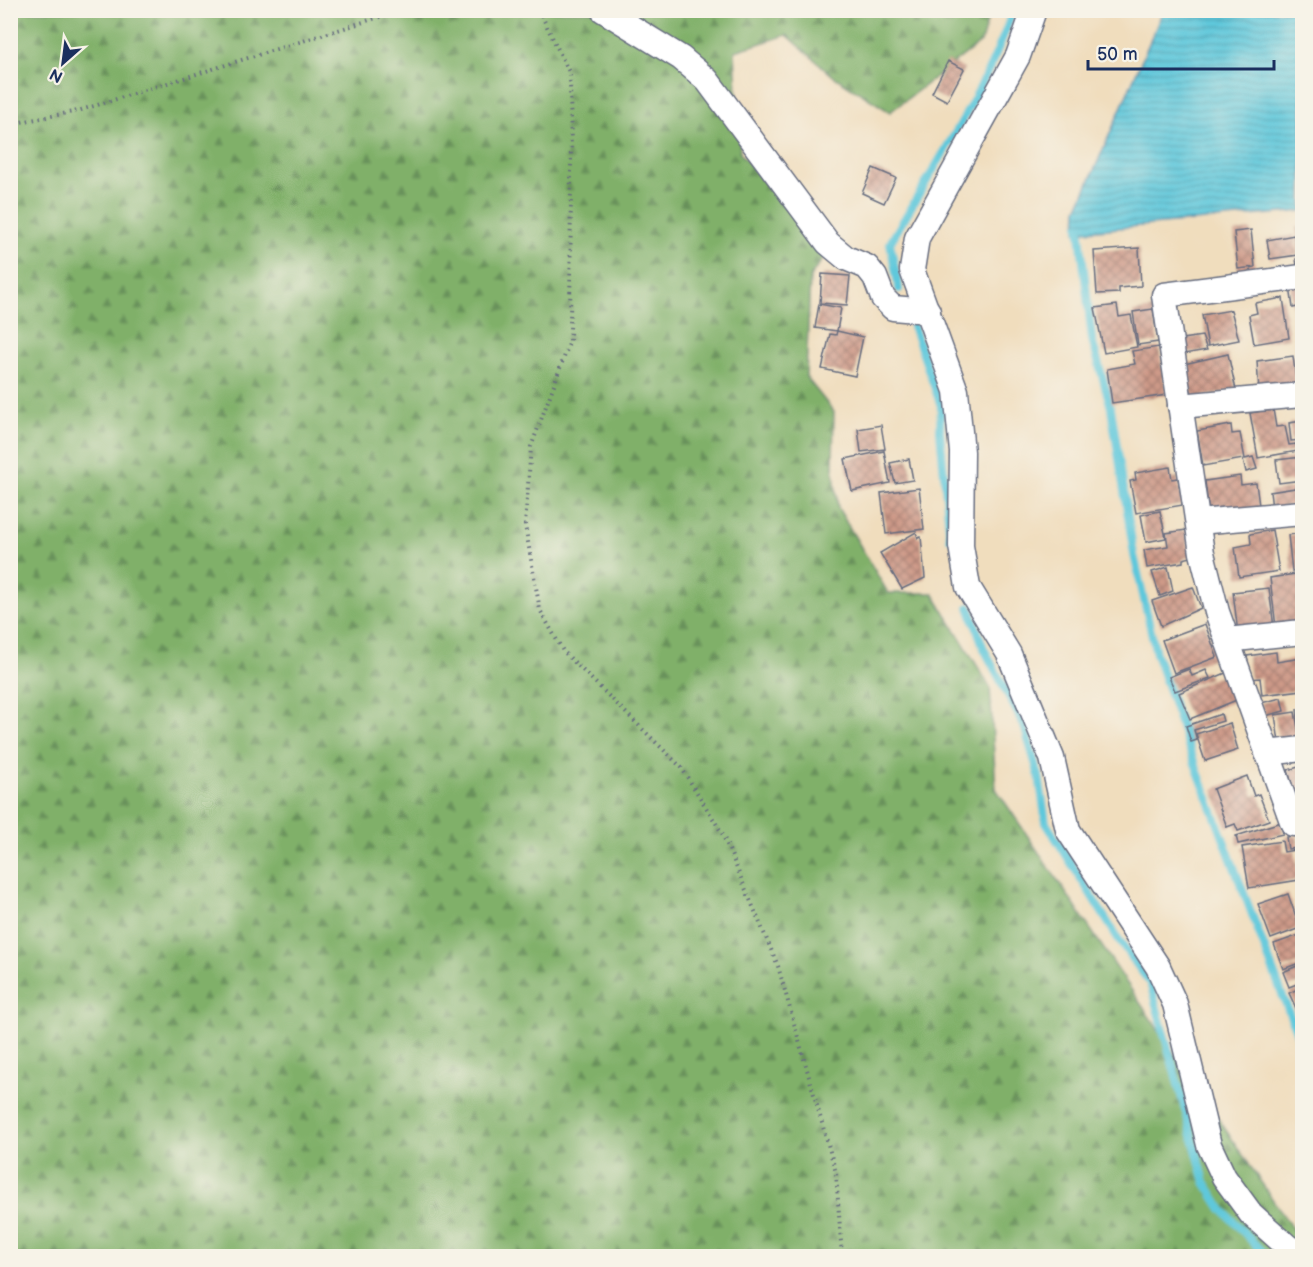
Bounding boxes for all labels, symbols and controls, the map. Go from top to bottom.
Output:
north arrow [33,33,93,93]
scale bar [1088,33,1274,71]
text: 50 m [1097,44,1138,65]
text: N [47,64,66,86]

